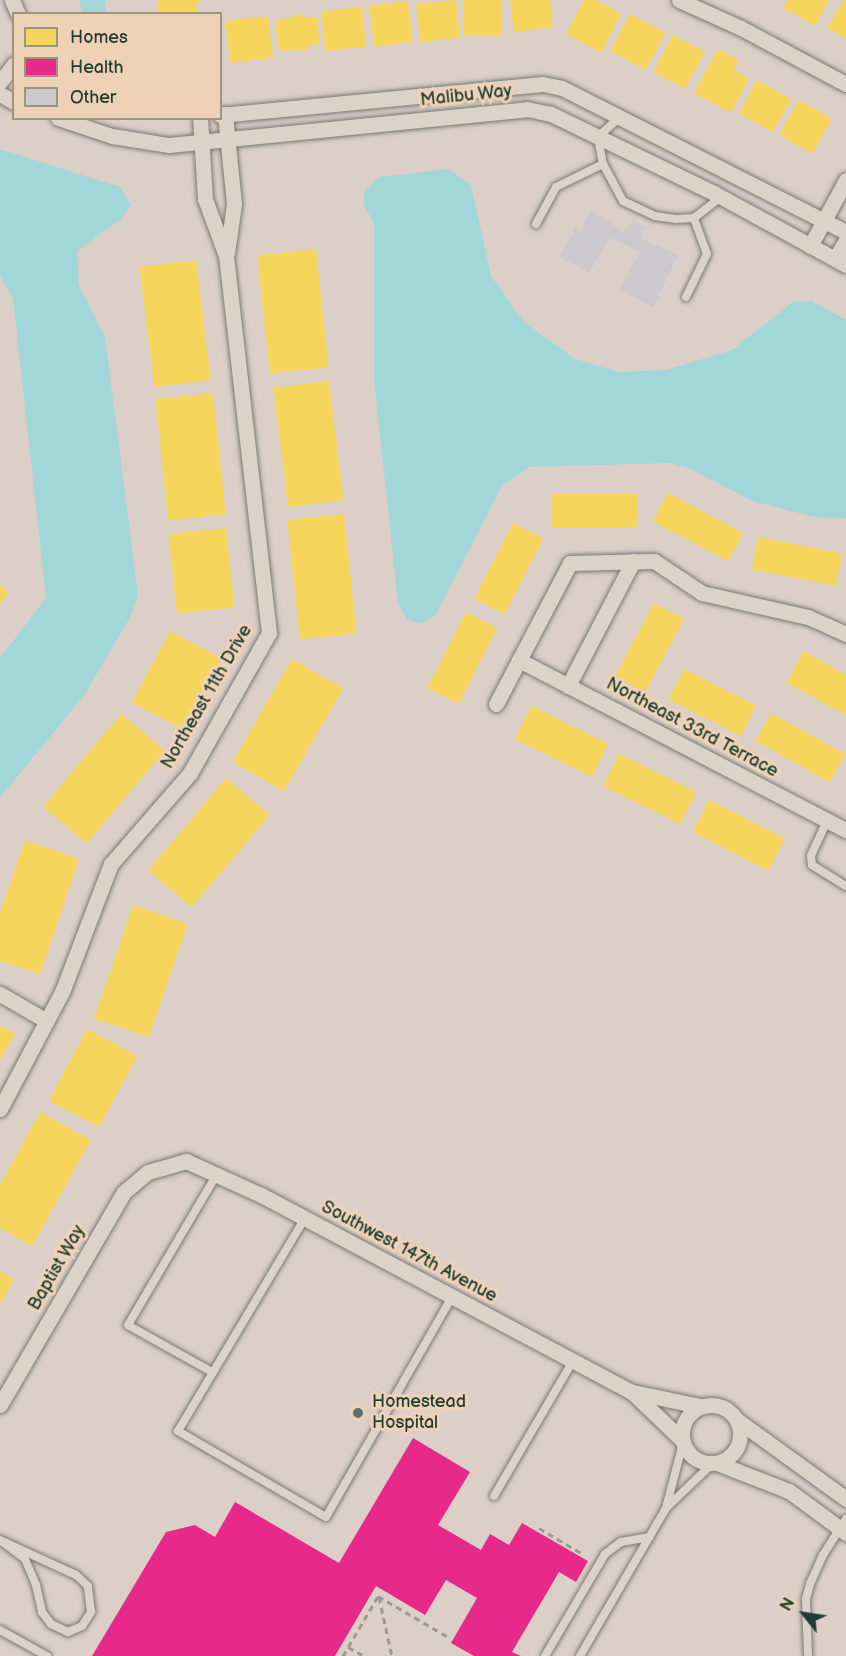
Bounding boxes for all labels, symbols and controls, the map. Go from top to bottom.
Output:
legend [12,12,222,120]
text: Homes [70,27,128,48]
text: Health [70,57,124,78]
street label: Malibu Way [419,80,513,112]
text: Other [70,87,116,108]
street label: Northeast 11th Drive [157,621,257,773]
street label: Northeast 33rd Terrace [602,673,782,783]
street label: Southwest 147th Avenue [318,1197,500,1307]
street label: Baptist Way [24,1221,90,1315]
place label: Homestead Hospital [372,1392,466,1434]
marker: Homestead Hospital [349,1404,367,1422]
north arrow [774,1584,834,1644]
text: N [777,1595,799,1615]

